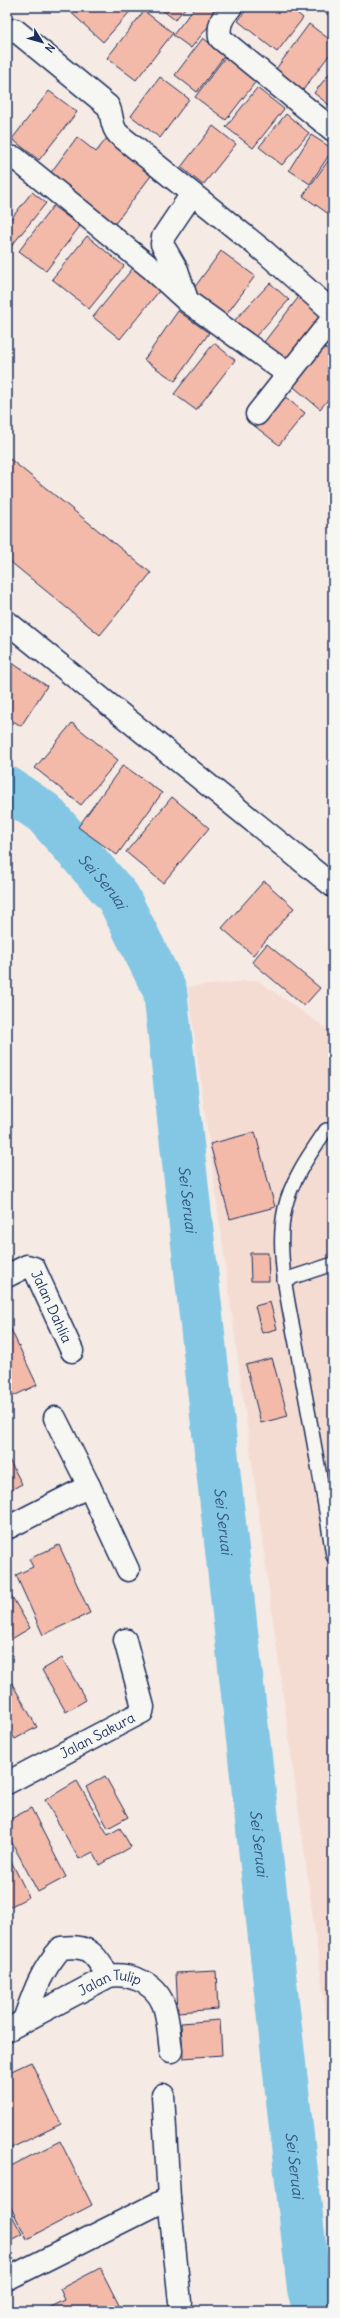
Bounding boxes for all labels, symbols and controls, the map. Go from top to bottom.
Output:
north arrow [22,22,62,62]
text: N [42,41,58,55]
water label: Sei Seruai [75,850,132,913]
water label: Sei Seruai [175,1165,201,1235]
street label: Jalan Dahlia [27,1267,76,1346]
water label: Sei Seruai [211,1487,237,1557]
street label: Jalan Sakura [57,1708,138,1763]
water label: Sei Seruai [246,1809,273,1879]
street label: Jalan Tulip [75,1966,144,2000]
water label: Sei Seruai [282,2131,309,2201]

